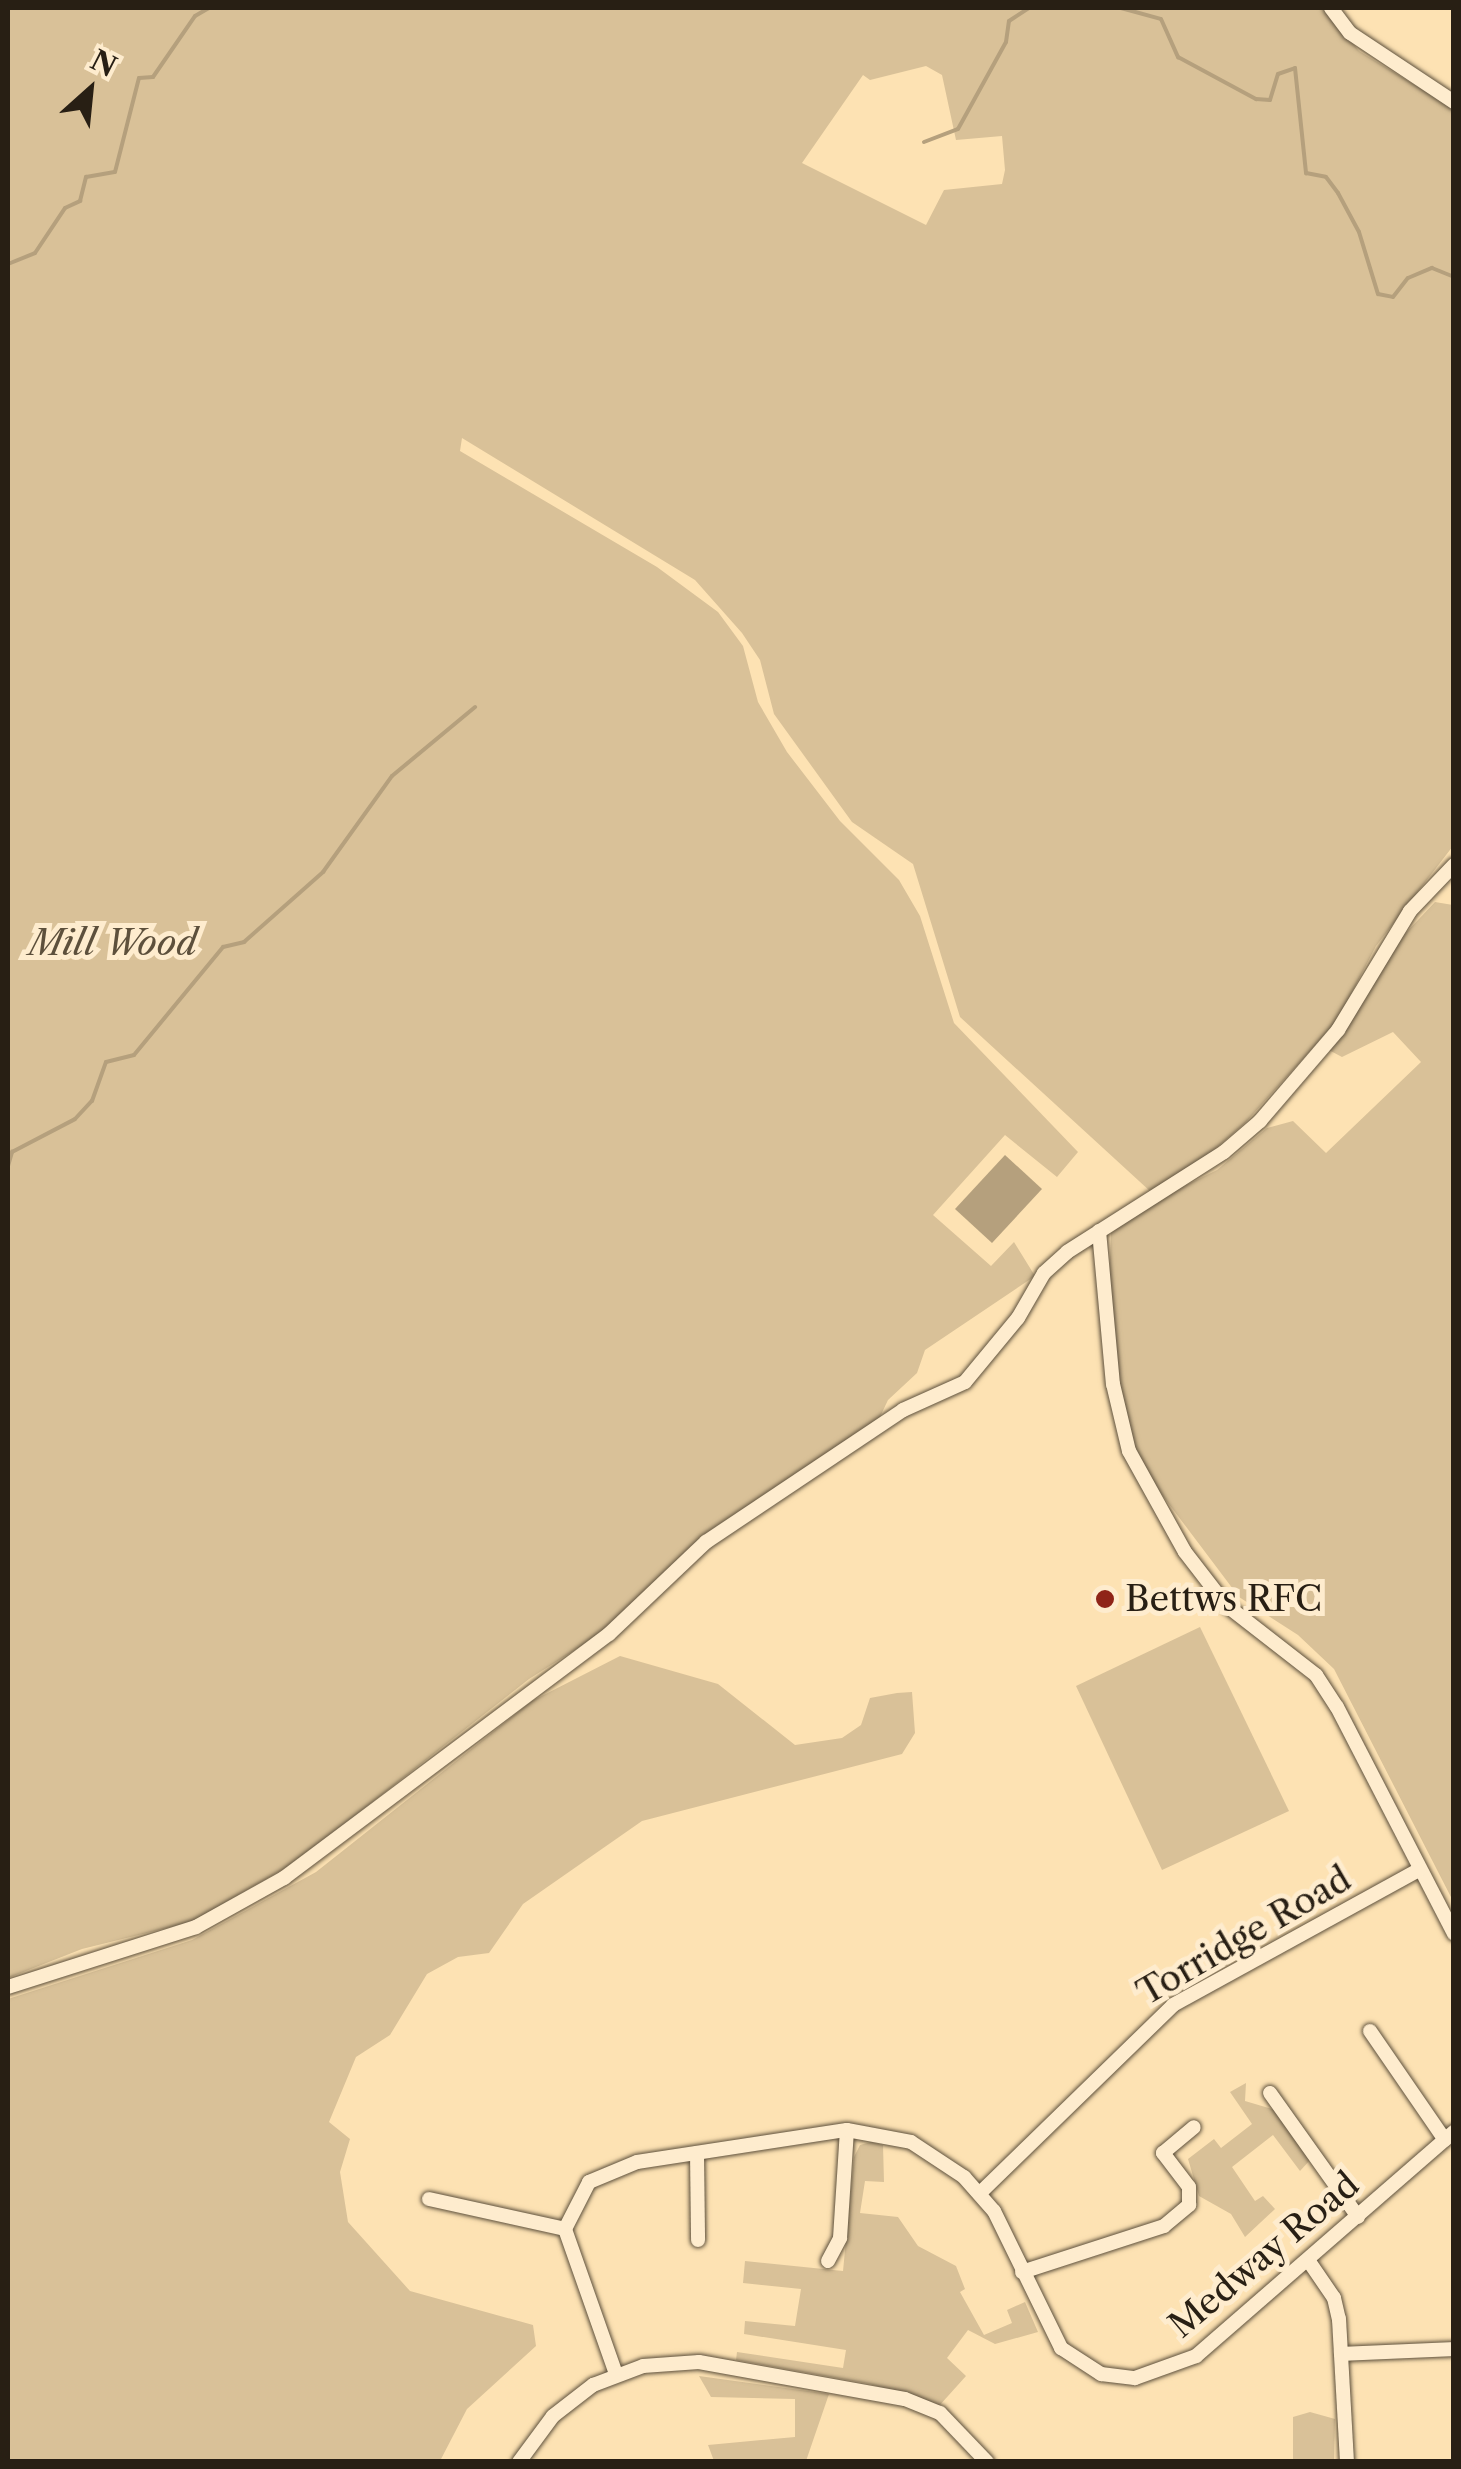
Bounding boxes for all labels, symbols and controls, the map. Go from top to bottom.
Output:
north arrow [40,40,140,140]
text: N [85,43,122,84]
park label: Mill Wood [29,922,197,964]
place label: Bettws RFC [1125,1578,1322,1620]
marker: Bettws RFC [1094,1588,1116,1610]
street label: Torridge Road [1130,1858,1358,2014]
street label: Medway Road [1160,2163,1368,2347]

